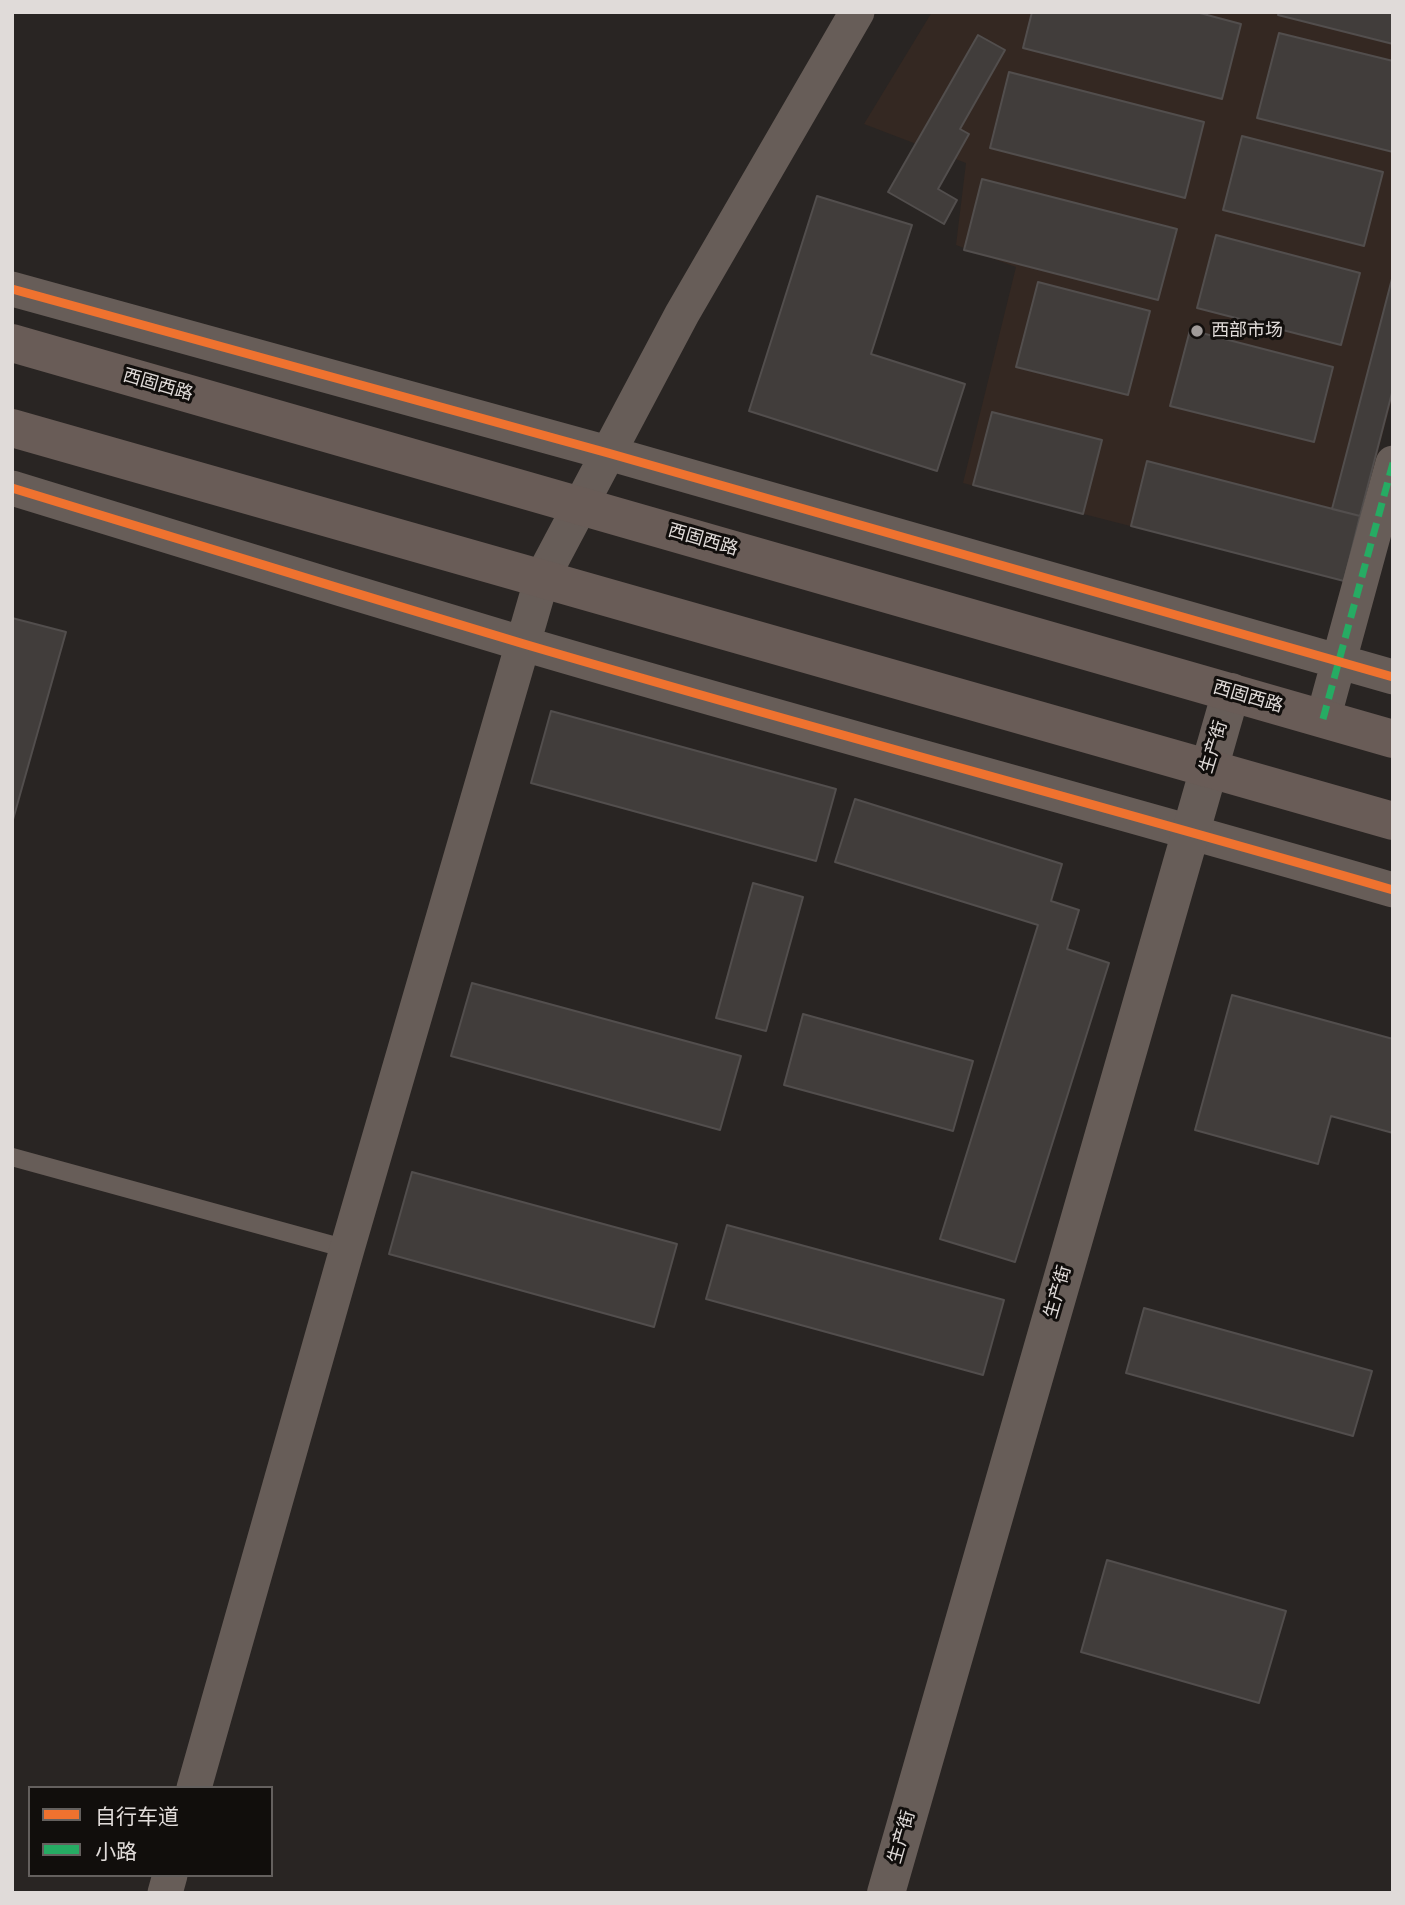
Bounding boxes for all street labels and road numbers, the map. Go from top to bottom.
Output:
street label: 西固西路 [120,365,196,405]
street label: 西固西路 [665,520,741,560]
street label: 西固西路 [1210,677,1286,717]
street label: 生产街 [1196,718,1232,776]
street label: 生产街 [1040,1263,1076,1321]
street label: 生产街 [884,1808,920,1866]

